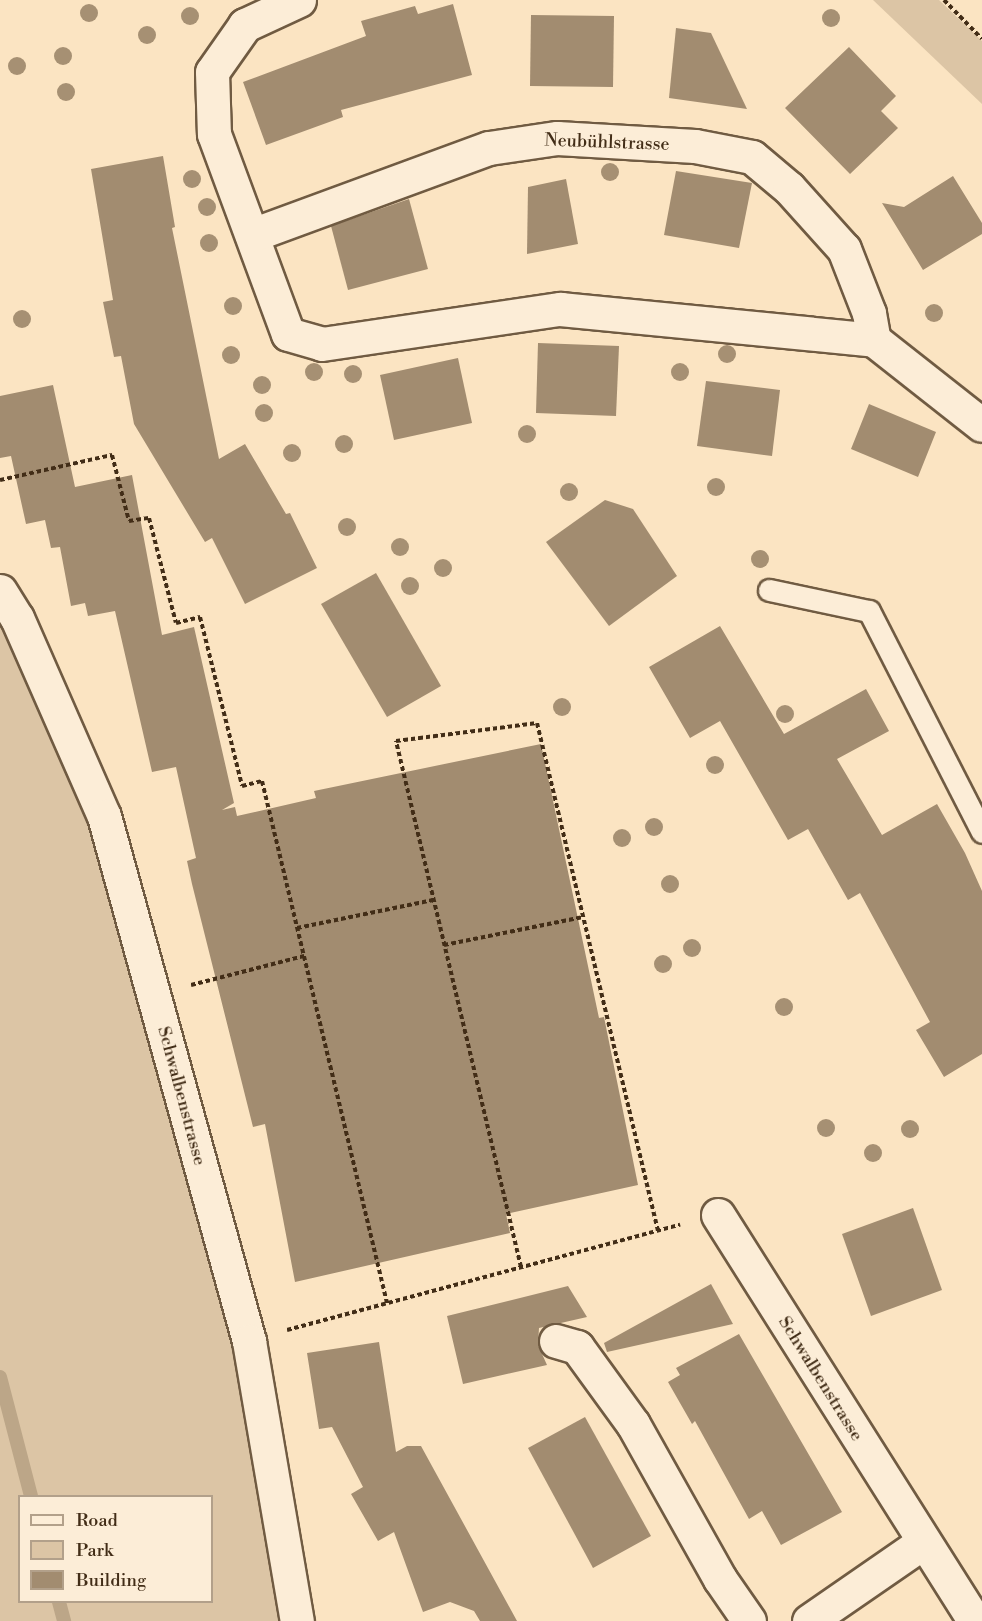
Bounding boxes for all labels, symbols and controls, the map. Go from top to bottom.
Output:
street label: Neubühlstrasse [544,130,670,156]
street label: Schwalbenstrasse [152,1024,210,1168]
street label: Schwalbenstrasse [773,1313,867,1445]
legend [18,1495,213,1603]
text: Road [76,1509,118,1532]
text: Park [76,1539,113,1562]
text: Building [76,1569,146,1592]

